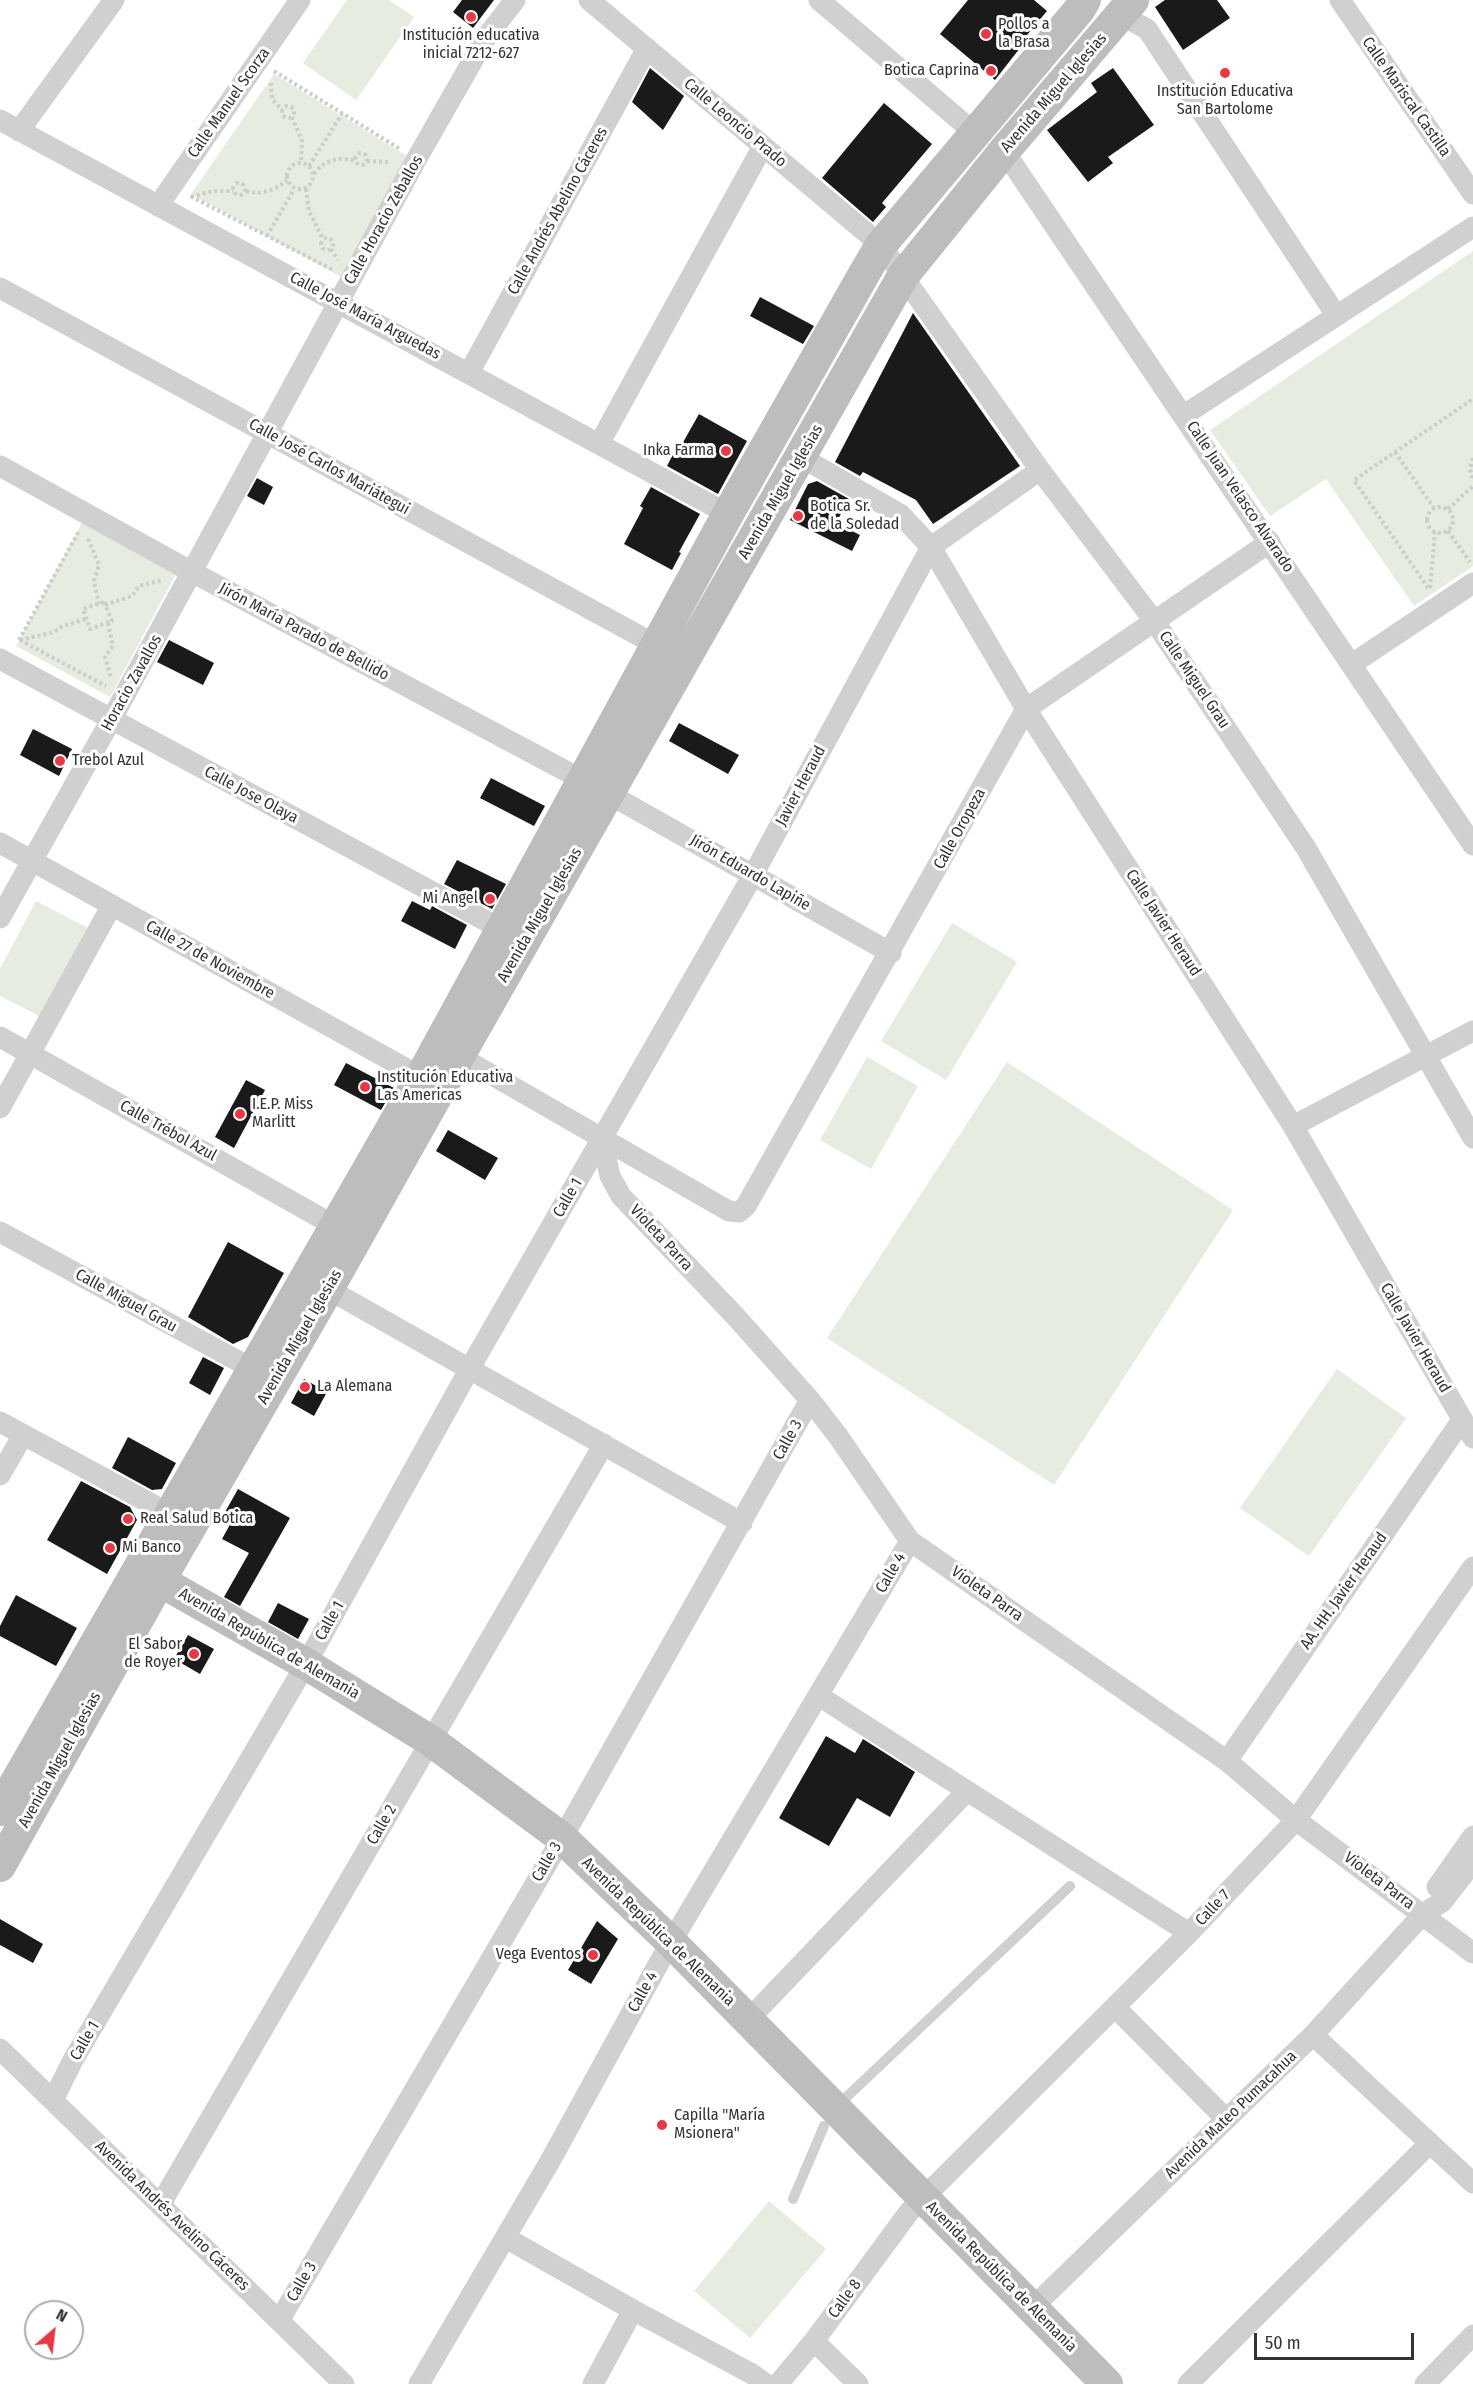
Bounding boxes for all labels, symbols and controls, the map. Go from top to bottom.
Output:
marker: Institución educativa inicial 7212-627 [464,10,478,24]
place label: Pollos a la Brasa [998,15,1050,53]
place label: Institución educativa inicial 7212-627 [402,26,540,64]
marker: Pollos a la Brasa [979,27,993,41]
street label: Avenida Miguel Iglesias [997,29,1111,157]
street label: Calle Mariscal Castilla [1357,33,1455,161]
street label: Calle Manuel Scorza [184,44,274,162]
place label: Botica Caprina [884,61,979,81]
marker: Botica Caprina [984,64,998,78]
marker: Institución Educativa San Bartolome [1218,66,1232,80]
street label: Calle Leoncio Prado [680,74,790,172]
place label: Institución Educativa San Bartolome [1157,82,1293,120]
street label: Calle Andrés Abelino Cáceres [504,124,612,298]
street label: Calle Horacio Zeballos [341,152,427,288]
street label: Calle José María Arguedas [286,268,444,364]
street label: Calle José Carlos Mariátegui [245,415,413,519]
street label: Calle Juan Velasco Alvarado [1182,418,1298,576]
street label: Avenida Miguel Iglesias [735,421,827,563]
place label: Inka Farma [643,441,714,461]
marker: Inka Farma [719,444,733,458]
place label: Botica Sr. de la Soledad [810,497,899,535]
marker: Botica Sr. de la Soledad [791,509,805,523]
street label: Jirón María Parado de Bellido [216,579,392,685]
street label: Calle Miguel Grau [1154,628,1234,732]
street label: Horacio Zavallos [98,631,166,735]
street label: Javier Heraud [772,743,830,829]
place label: Trebol Azul [72,751,144,771]
marker: Trebol Azul [53,754,67,768]
street label: Calle Jose Olaya [201,762,301,828]
street label: Calle Oropeza [930,785,990,873]
street label: Jirón Eduardo Lapiñe [686,831,814,915]
street label: Avenida Miguel Iglesias [494,844,586,986]
street label: Calle Javier Heraud [1121,866,1205,980]
place label: Mi Angel [423,889,478,909]
marker: Mi Angel [483,892,497,906]
street label: Calle 27 de Noviembre [142,917,278,1003]
place label: Institución Educativa Las Americas [377,1068,513,1106]
marker: Institución Educativa Las Americas [358,1080,372,1094]
place label: I.E.P. Miss Marlitt [252,1095,313,1133]
street label: Calle Trébol Azul [116,1096,220,1166]
marker: I.E.P. Miss Marlitt [233,1107,247,1121]
street label: Calle 1 [549,1175,587,1221]
street label: Violeta Parra [626,1201,696,1275]
street label: Calle Miguel Grau [72,1265,180,1337]
street label: Avenida Miguel Iglesias [254,1266,346,1408]
street label: Calle Javier Heraud [1376,1280,1454,1396]
place label: La Alemana [317,1377,392,1397]
marker: La Alemana [298,1380,312,1394]
street label: Calle 3 [769,1417,807,1463]
place label: Real Salud Botica [140,1509,253,1529]
marker: Real Salud Botica [121,1512,135,1526]
street label: AA. HH. Javier Heraud [1296,1529,1392,1653]
place label: Mi Banco [122,1538,181,1558]
marker: Mi Banco [103,1541,117,1555]
street label: Calle 4 [872,1549,910,1597]
street label: Violeta Parra [947,1562,1027,1626]
street label: Avenida República de Alemania [175,1584,363,1704]
street label: Calle 1 [311,1598,349,1644]
place label: El Sabor de Royer [124,1635,182,1673]
marker: El Sabor de Royer [187,1647,201,1661]
street label: Avenida Miguel Iglesias [15,1689,105,1831]
street label: Calle 2 [363,1802,401,1848]
street label: Calle 3 [528,1839,566,1885]
street label: Violeta Parra [1340,1848,1418,1914]
street label: Avenida República de Alemania [577,1854,739,2010]
street label: Calle 7 [1192,1886,1234,1930]
place label: Vega Eventos [496,1945,581,1965]
marker: Vega Eventos [586,1948,600,1962]
street label: Calle 4 [624,1968,662,2016]
street label: Calle 1 [66,2018,104,2064]
street label: Avenida Mateo Pumacahua [1161,2047,1301,2183]
place label: Capilla "María Msionera" [674,2106,765,2144]
marker: Capilla "María Msionera" [655,2118,669,2132]
street label: Avenida Andrés Avelino Cáceres [91,2137,253,2295]
street label: Avenida República de Alemania [922,2198,1080,2356]
street label: Calle 3 [283,2259,321,2305]
street label: Calle 8 [824,2276,866,2322]
north arrow [24,2300,84,2360]
text: N [53,2305,70,2326]
scale bar [1257,2321,1418,2359]
text: 50 m [1265,2332,1301,2354]

